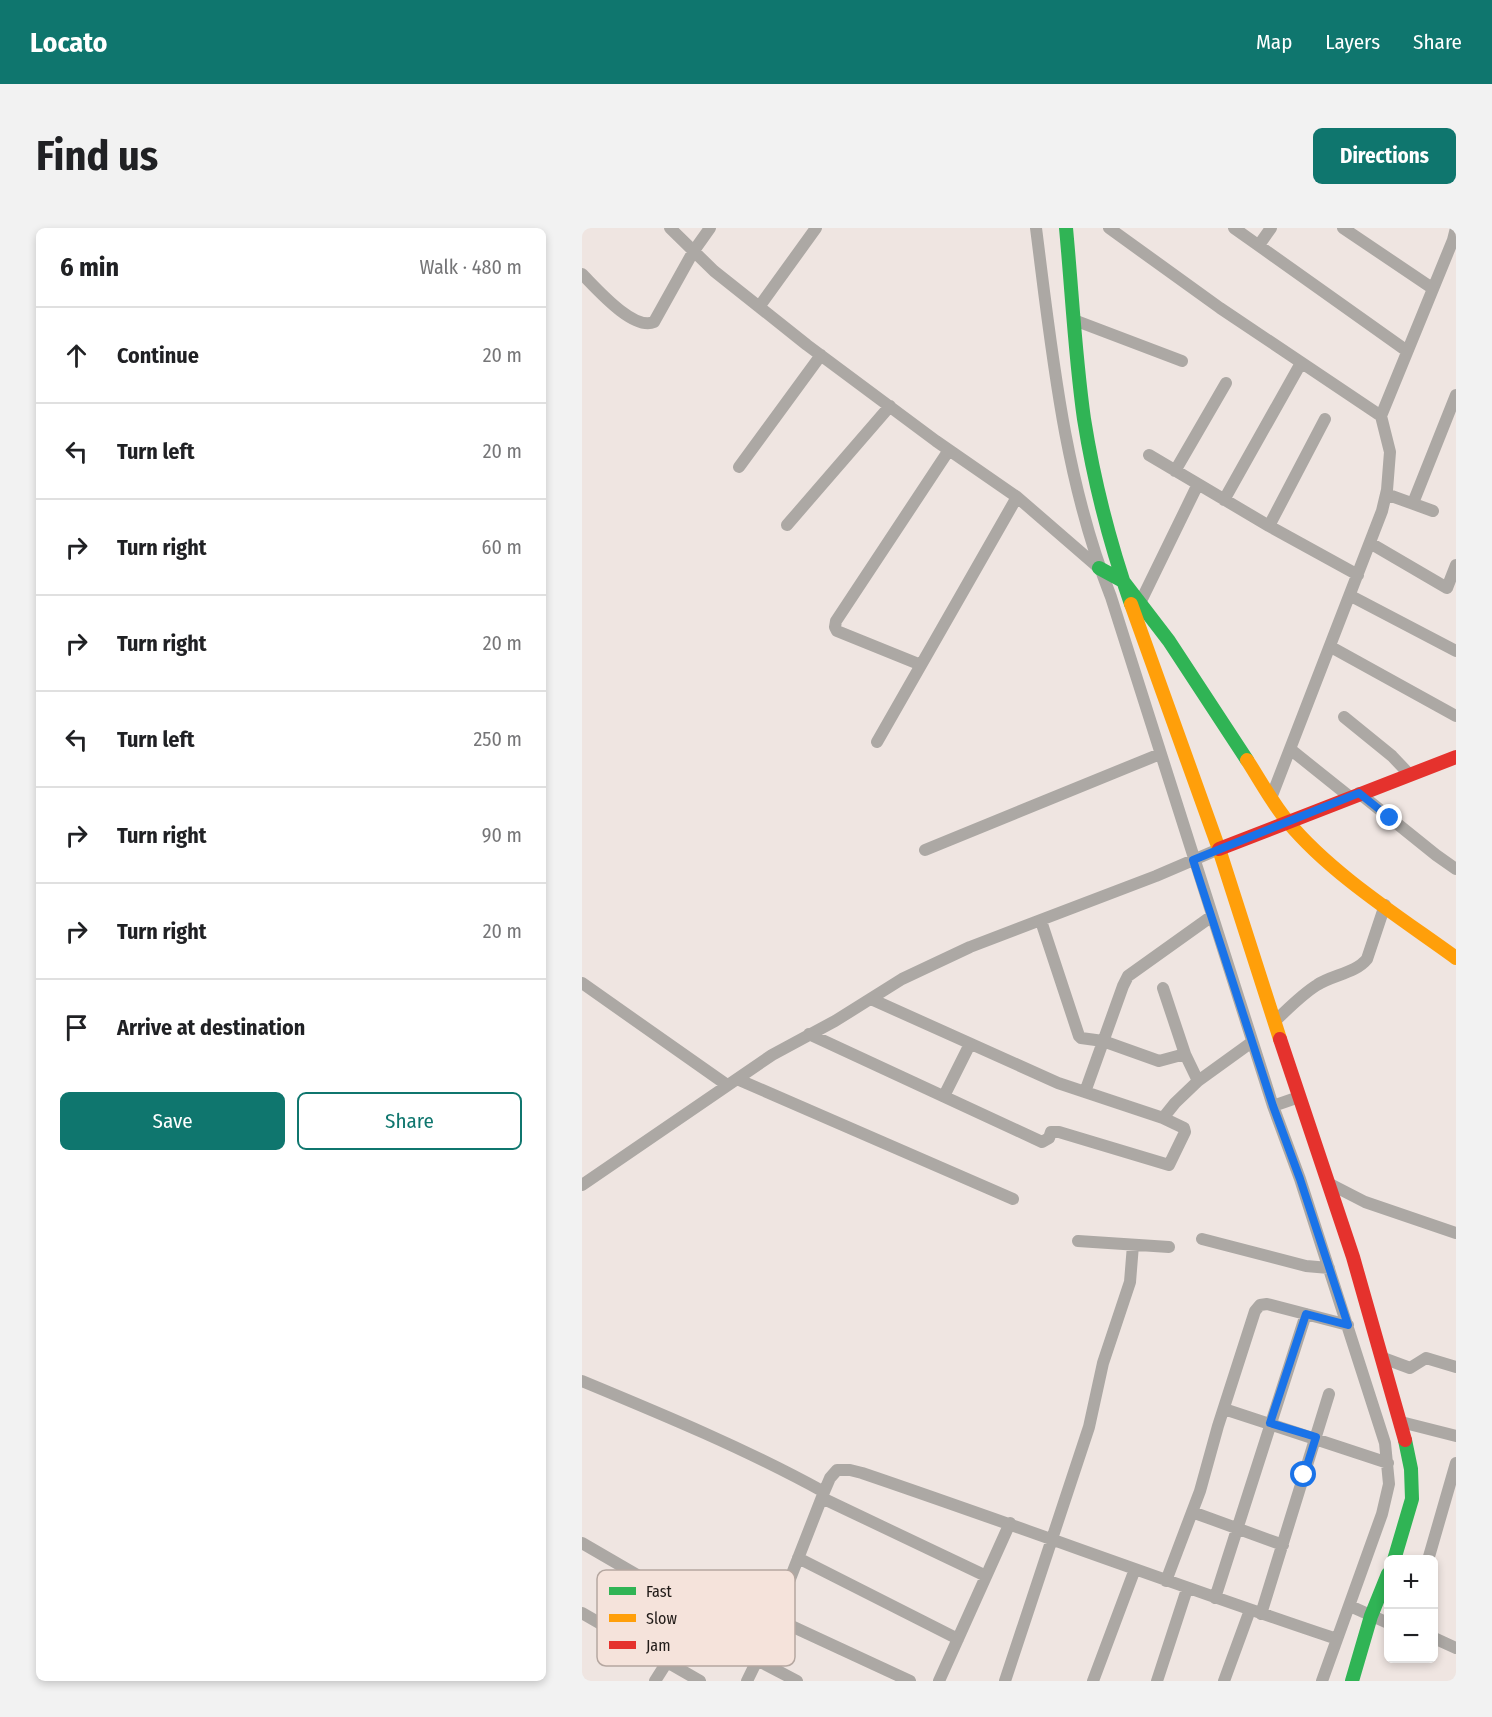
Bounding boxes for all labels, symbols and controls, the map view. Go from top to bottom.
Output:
text: Locato [30,26,108,59]
text: Map [1256,29,1292,55]
text: Layers [1325,29,1380,55]
text: Share [1413,29,1462,55]
button: Directions [1313,128,1456,184]
text: Find us [36,131,158,181]
text: 6 min [60,252,119,283]
text: Walk · 480 m [420,255,522,279]
icon: ahead [60,339,93,372]
text: Continue [117,342,199,369]
text: 20 m [483,343,522,367]
icon: left [60,435,93,468]
text: Turn left [117,438,195,465]
text: 20 m [483,439,522,463]
icon: right [60,531,93,564]
text: Turn right [117,534,206,561]
text: 60 m [482,535,522,559]
icon: right [60,627,93,660]
text: Turn right [117,630,206,657]
text: 20 m [483,631,522,655]
icon: left [60,723,93,756]
text: Turn left [117,726,195,753]
text: 250 m [474,727,522,751]
route end [1376,804,1402,830]
icon: right [60,819,93,852]
text: Turn right [117,822,206,849]
text: 90 m [482,823,522,847]
icon: right [60,915,93,948]
text: Turn right [117,918,206,945]
text: 20 m [483,919,522,943]
icon: arrive [60,1011,93,1044]
text: Arrive at destination [117,1014,305,1041]
button: Save [60,1092,285,1150]
button: Share [297,1092,522,1150]
route start [1290,1461,1316,1487]
map controls [1384,1555,1438,1663]
button: + [1384,1555,1438,1609]
legend [597,1570,795,1666]
text: Fast [646,1582,673,1601]
text: Slow [646,1609,677,1628]
button: − [1384,1609,1438,1663]
text: Jam [646,1636,671,1655]

